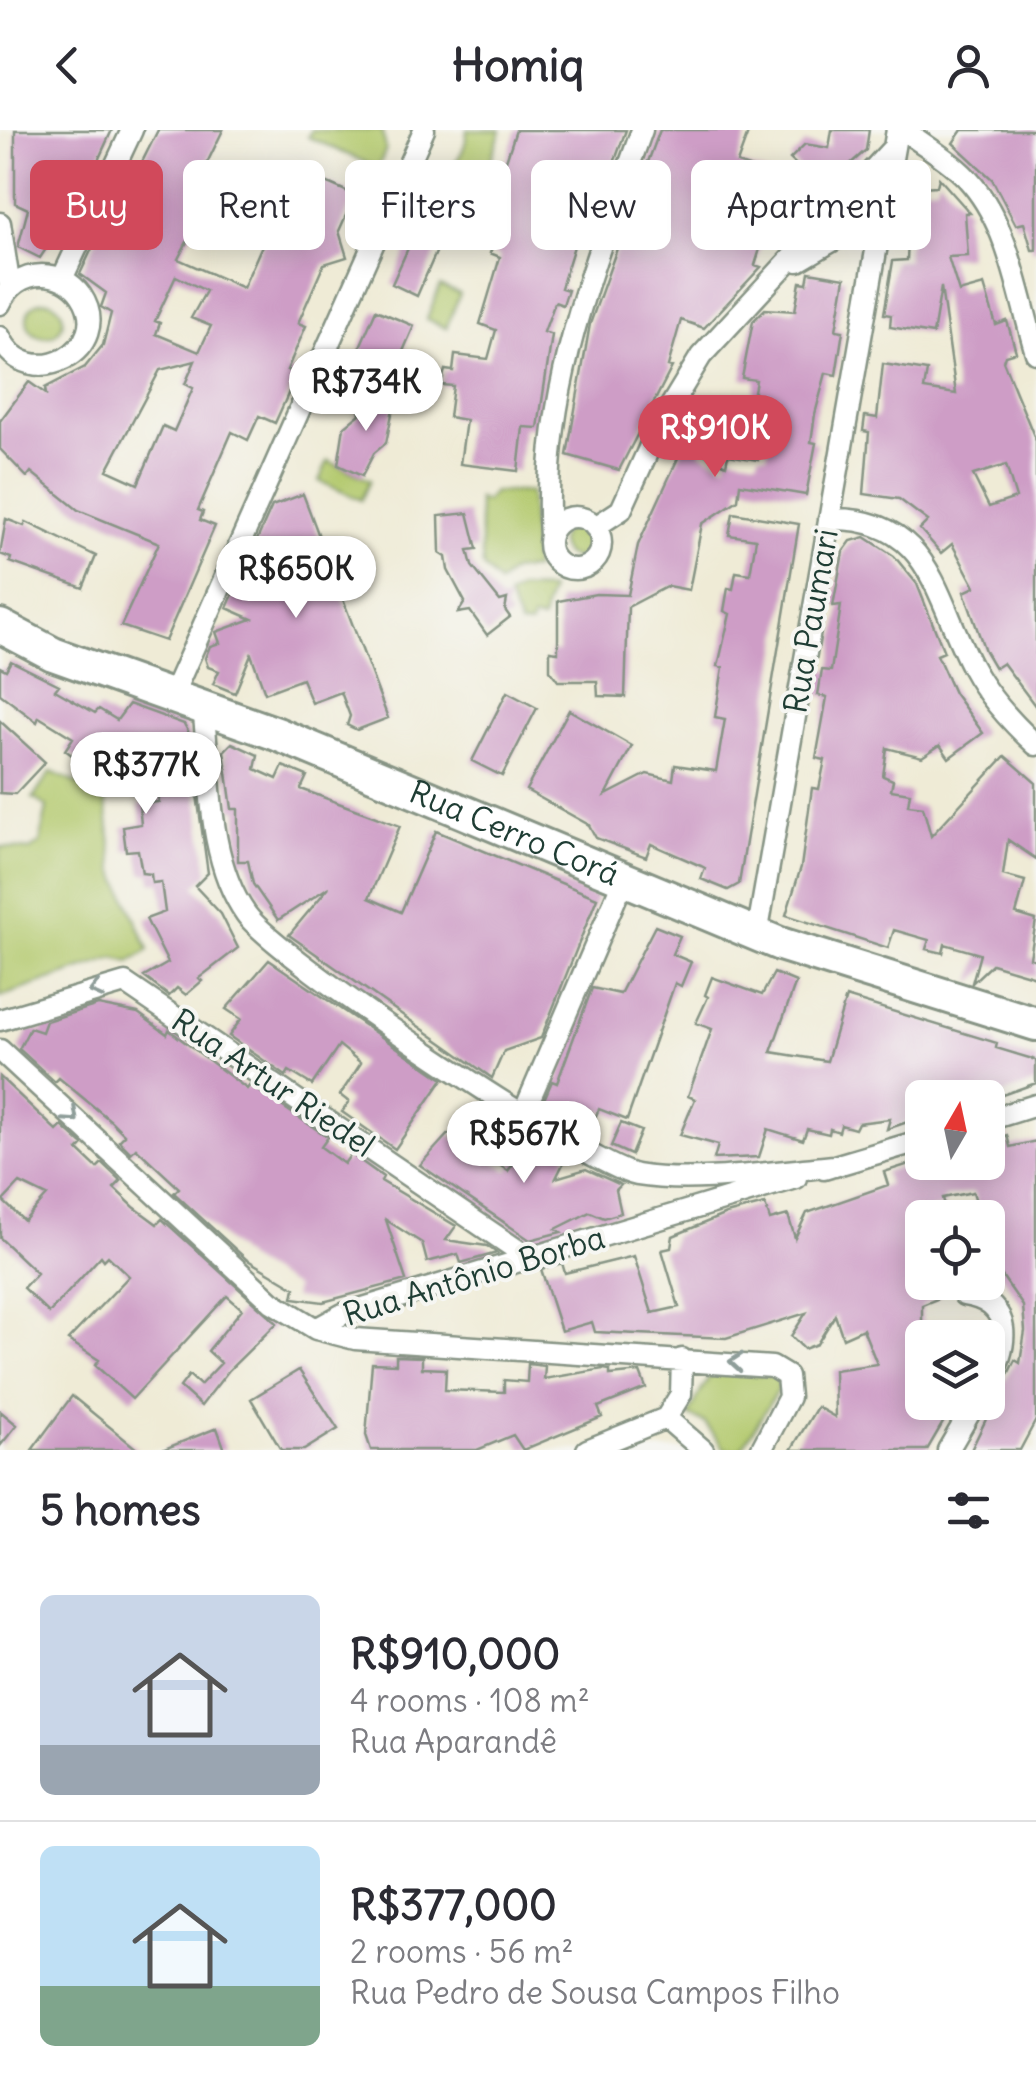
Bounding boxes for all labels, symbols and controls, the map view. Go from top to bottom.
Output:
text: Homiq [452,37,584,93]
icon: back [40,38,95,93]
icon: person [941,38,996,93]
chip: Buy [30,160,163,250]
chip: Rent [183,160,325,250]
chip: Filters [345,160,511,250]
chip: New [531,160,671,250]
chip: Apartment [691,160,931,250]
pin: R$734K [285,349,447,434]
text: R$734K [311,361,421,402]
pin: R$910K [634,395,796,480]
text: R$910K [660,407,770,448]
street label: Rua Paumari [774,526,847,716]
pin: R$650K [215,536,377,621]
text: R$650K [238,548,354,589]
pin: R$377K [65,732,227,817]
text: R$377K [92,744,200,785]
street label: Rua Cerro Corá [404,771,625,895]
one-way arrow [88,978,105,999]
street label: Rua Artur Riedel [164,1000,383,1166]
north arrow [905,1080,1005,1180]
map controls [905,1080,1005,1420]
pin: R$567K [443,1101,605,1186]
one-way arrow [60,1104,79,1122]
text: R$567K [469,1113,579,1154]
button: locate [905,1200,1005,1300]
street label: Rua Antônio Borba [338,1216,610,1335]
button: layers [905,1320,1005,1420]
one-way arrow [727,1352,743,1374]
icon: filters [941,1483,996,1538]
text: 5 homes [40,1484,201,1536]
text: R$910,000 [350,1628,560,1680]
icon: home [120,1635,240,1755]
text: 4 rooms · 108 m² [350,1680,590,1721]
text: Rua Aparandê [350,1721,557,1762]
text: R$377,000 [350,1879,557,1931]
icon: home [120,1886,240,2006]
text: 2 rooms · 56 m² [350,1931,573,1972]
text: Rua Pedro de Sousa Campos Filho [350,1972,840,2013]

